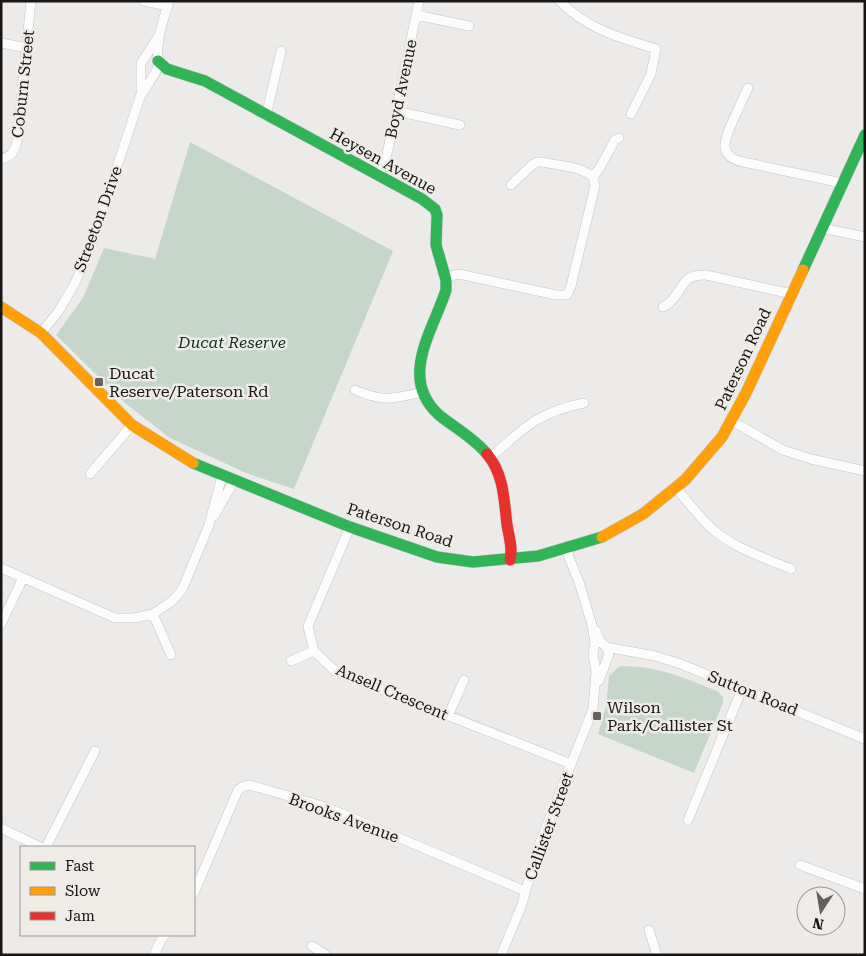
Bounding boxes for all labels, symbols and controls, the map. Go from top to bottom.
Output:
street label: Coburn Street [8,29,38,139]
street label: Boyd Avenue [381,37,421,140]
street label: Heysen Avenue [326,124,440,198]
street label: Streeton Drive [70,163,126,275]
street label: Paterson Road [711,305,775,413]
park label: Ducat Reserve [177,333,286,352]
place label: Ducat Reserve/Paterson Rd [109,364,269,401]
marker: Ducat Reserve/Paterson Rd [93,376,105,388]
street label: Paterson Road [344,499,456,551]
street label: Ansell Crescent [333,660,451,724]
street label: Sutton Road [705,666,801,720]
place label: Wilson Park/Callister St [607,698,733,735]
marker: Wilson Park/Callister St [591,710,603,722]
street label: Callister Street [521,769,577,883]
street label: Brooks Avenue [286,789,402,847]
legend [20,846,195,936]
text: Fast [65,857,95,875]
text: Slow [65,882,101,900]
north arrow [796,886,846,936]
text: Jam [65,907,95,925]
text: N [811,915,825,933]

